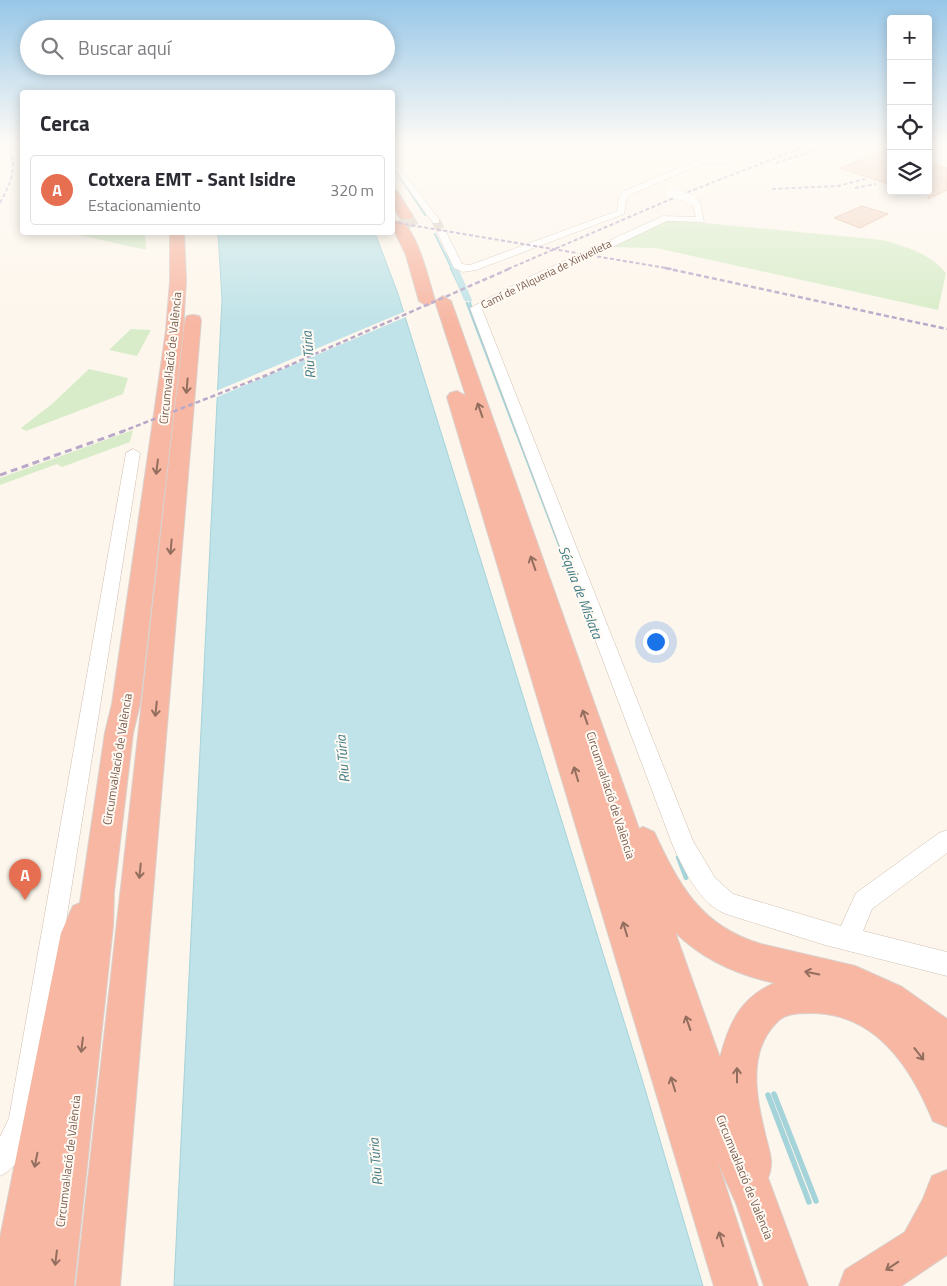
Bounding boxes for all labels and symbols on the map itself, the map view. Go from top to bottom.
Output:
street label: Camí de l'Alqueria de Xirivelleta [478,235,614,313]
street label: Circumval·lació de València [154,291,186,425]
water label: Riu Túria [295,329,321,380]
one-way arrow [182,377,191,393]
one-way arrow [475,402,485,418]
one-way arrow [152,458,162,474]
one-way arrow [166,539,176,555]
water label: Séquia de Mislata [554,542,609,643]
one-way arrow [528,556,537,572]
your location [643,629,669,655]
street label: Circumval·lació de València [97,692,137,826]
one-way arrow [151,701,161,717]
one-way arrow [580,710,589,725]
street label: Circumval·lació de València [581,729,641,861]
water label: Riu Túria [329,733,355,784]
one-way arrow [571,766,581,782]
pin: A [9,859,41,900]
one-way arrow [135,863,144,879]
one-way arrow [619,921,629,937]
one-way arrow [805,967,821,977]
one-way arrow [683,1015,692,1031]
one-way arrow [77,1036,87,1052]
one-way arrow [913,1047,924,1060]
one-way arrow [733,1067,742,1083]
one-way arrow [667,1077,677,1093]
street label: Circumval·lació de València [50,1094,86,1228]
street label: Circumval·lació de València [711,1112,779,1242]
water label: Riu Túria [362,1136,388,1187]
one-way arrow [30,1152,40,1168]
one-way arrow [716,1232,726,1248]
one-way arrow [50,1250,60,1266]
one-way arrow [885,1261,899,1271]

